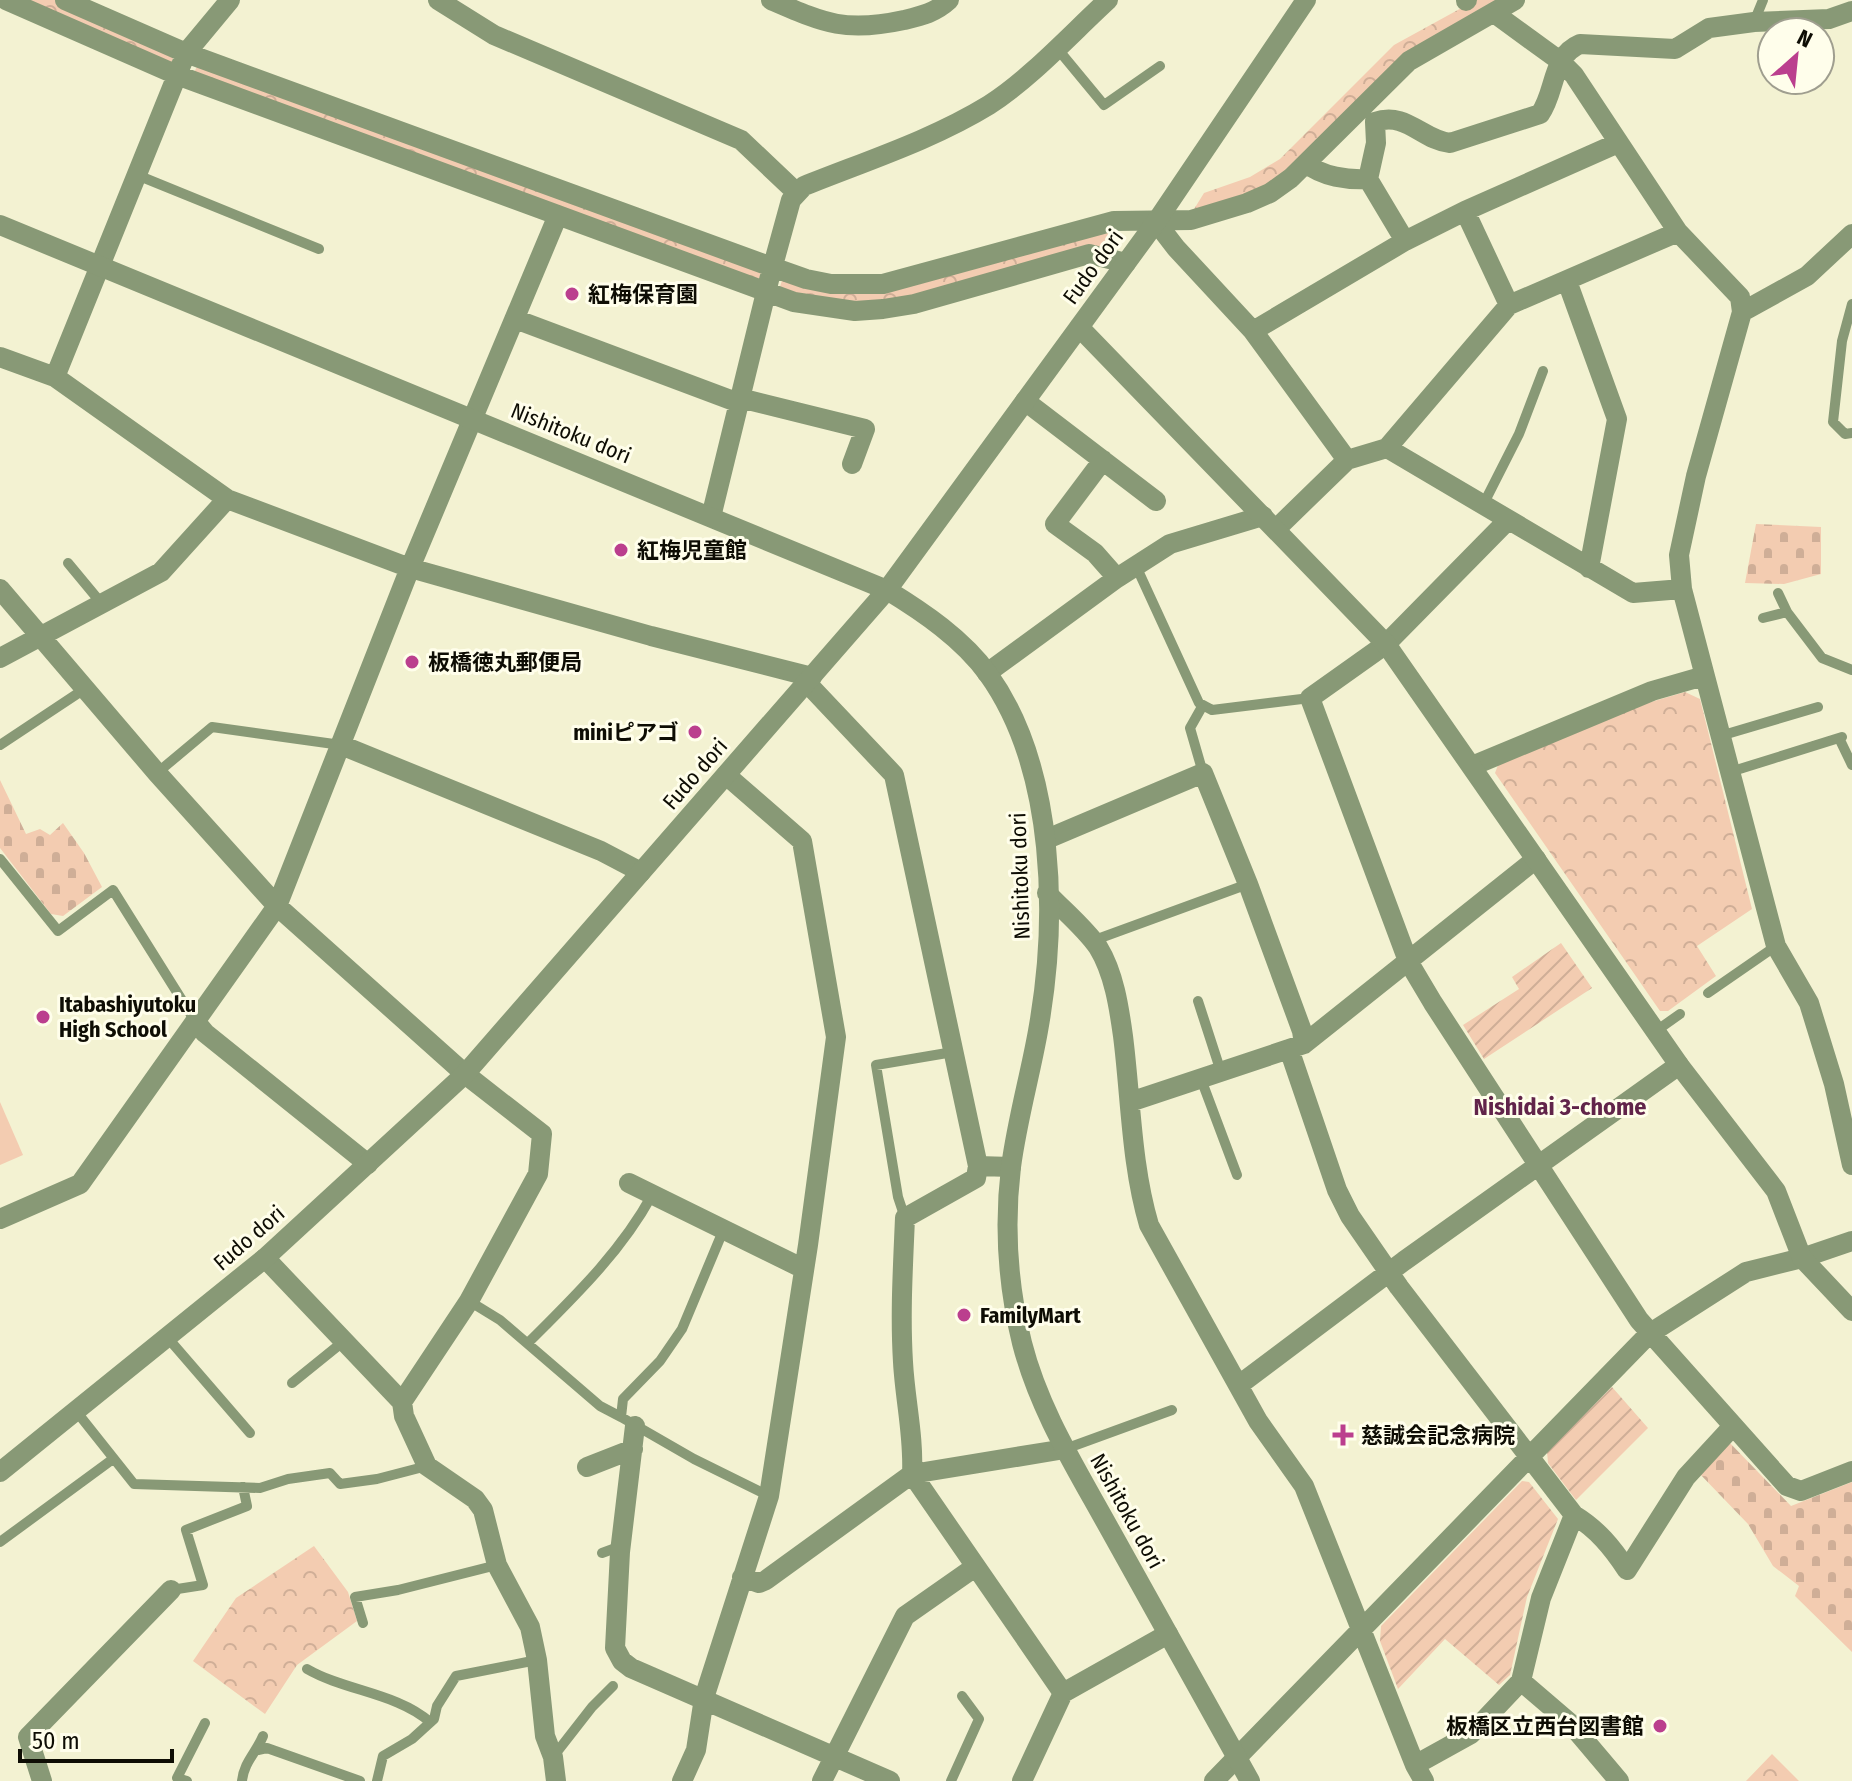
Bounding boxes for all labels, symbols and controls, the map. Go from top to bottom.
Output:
north arrow [1756,16,1836,96]
text: N [1793,24,1817,54]
street label: Fudo dori [1057,224,1129,310]
place label: 紅梅保育園 [588,281,698,308]
marker: 紅梅保育園 [563,285,581,303]
street label: Nishitoku dori [507,397,635,469]
place label: 紅梅児童館 [637,537,747,564]
marker: 紅梅児童館 [612,541,630,559]
place label: 板橋徳丸郵便局 [428,649,582,676]
marker: 板橋徳丸郵便局 [403,653,421,671]
place label: miniピアゴ [573,719,679,746]
marker: miniピアゴ [686,723,704,741]
street label: Fudo dori [657,733,733,815]
street label: Nishitoku dori [1004,812,1036,940]
place label: Itabashiyutoku High School [59,991,196,1043]
marker: Itabashiyutoku High School [34,1008,52,1026]
district label: Nishidai 3-chome [1474,1093,1646,1121]
street label: Fudo dori [208,1200,290,1276]
place label: FamilyMart [980,1302,1081,1329]
marker: FamilyMart [955,1306,973,1324]
place label: 慈誠会記念病院 [1361,1422,1515,1449]
marker: 慈誠会記念病院 [1332,1424,1354,1446]
street label: Nishitoku dori [1084,1449,1170,1573]
scale bar [20,1713,172,1763]
place label: 板橋区立西台図書館 [1446,1713,1644,1740]
marker: 板橋区立西台図書館 [1651,1717,1669,1735]
text: 50 m [32,1727,80,1755]

